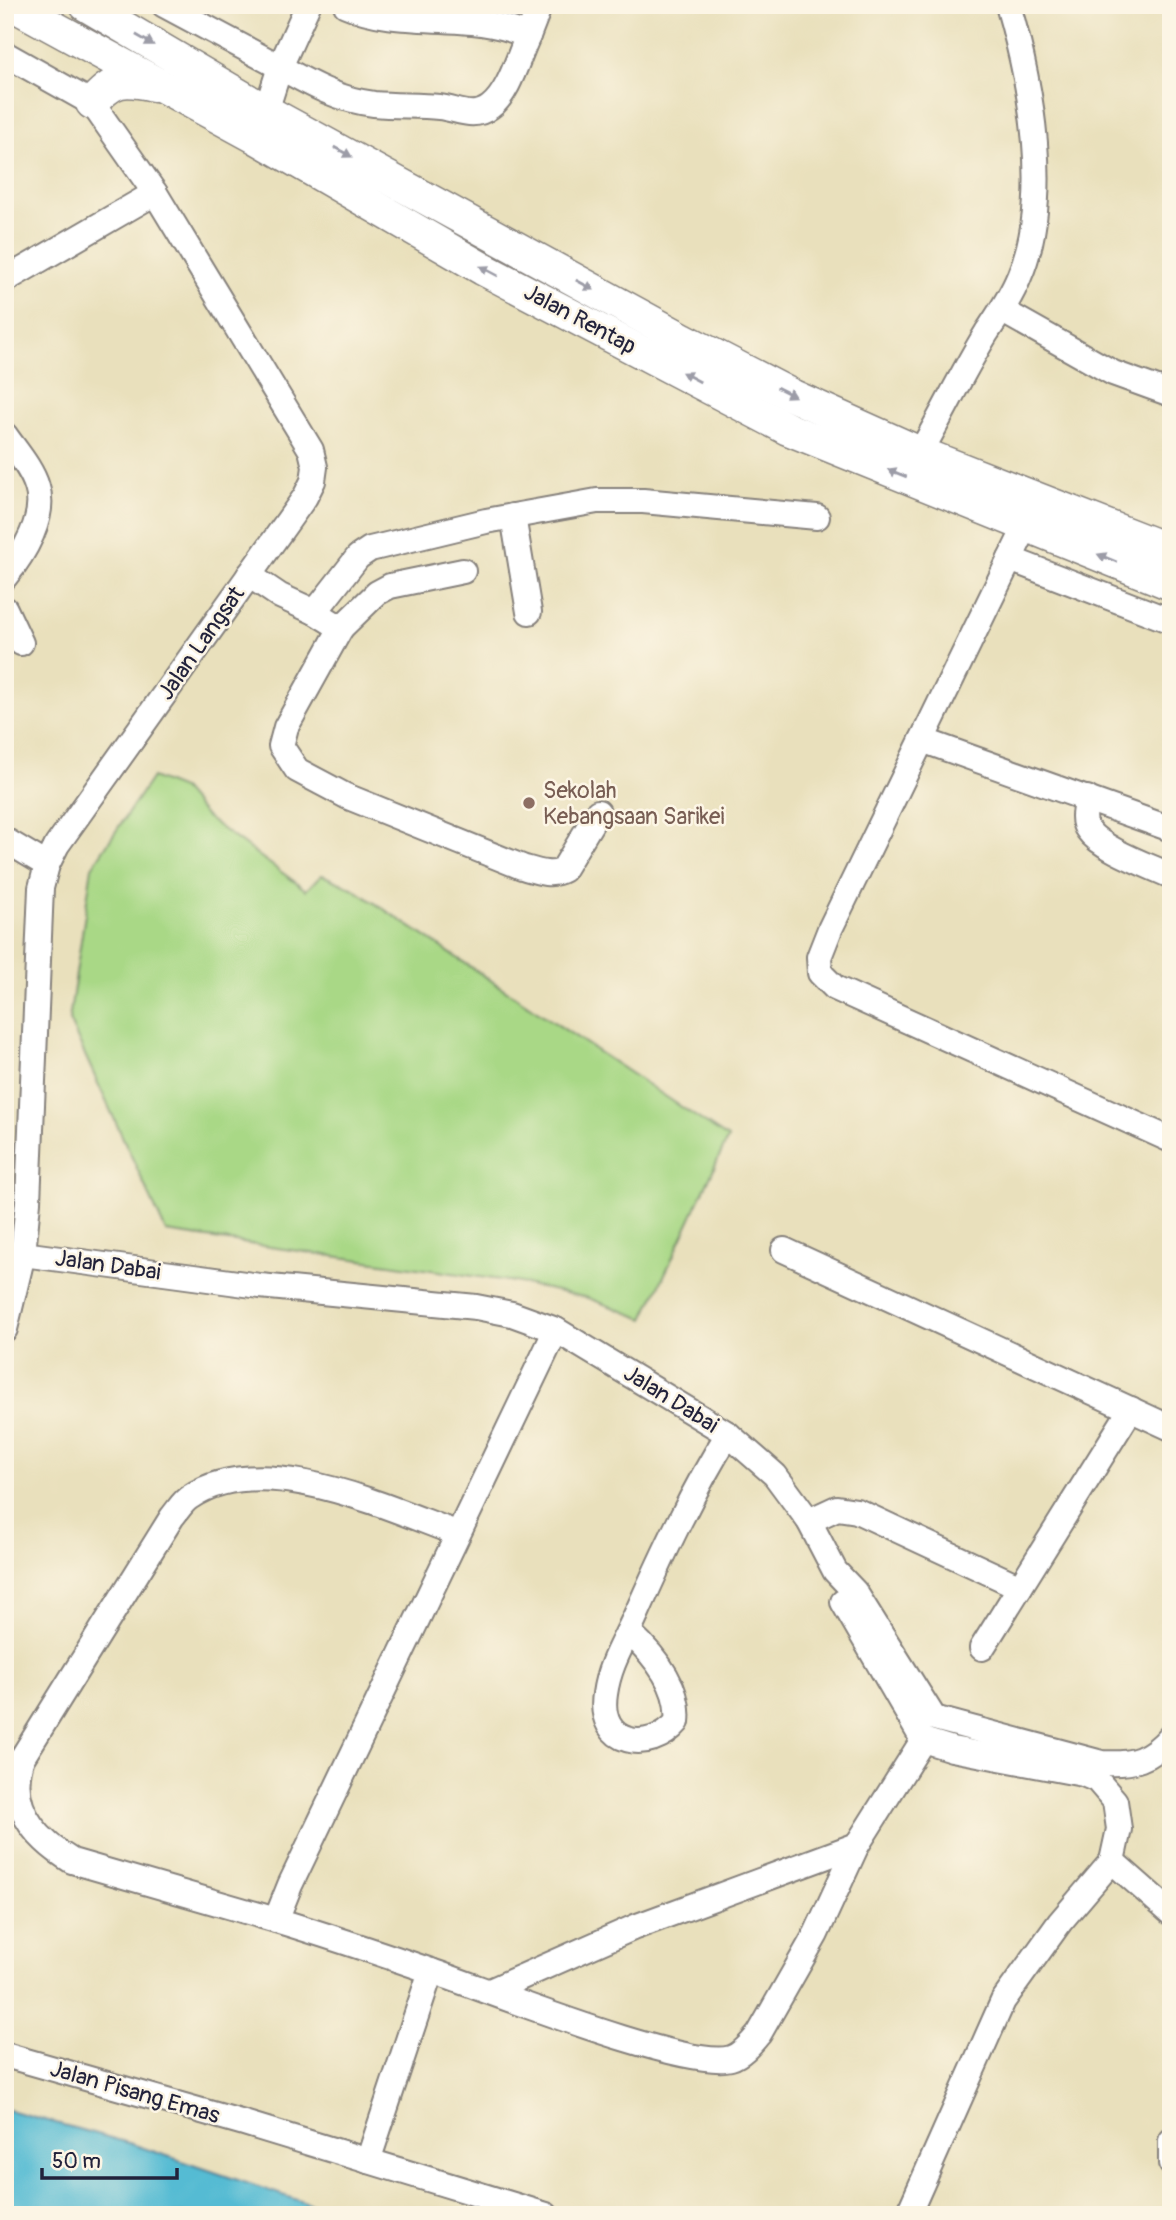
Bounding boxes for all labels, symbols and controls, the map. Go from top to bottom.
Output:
one-way arrow [135,34,155,46]
one-way arrow [333,146,352,158]
one-way arrow [479,266,499,277]
street label: Jalan Rentap [519,277,641,361]
one-way arrow [575,279,595,291]
one-way arrow [681,371,700,383]
one-way arrow [776,386,796,397]
one-way arrow [886,467,907,478]
one-way arrow [1097,553,1118,564]
street label: Jalan Langsat [151,580,251,706]
place label: Sekolah Kebangsaan Sarikei [543,776,725,831]
marker: Sekolah Kebangsaan Sarikei [521,795,537,811]
street label: Jalan Dabai [53,1243,163,1287]
street label: Jalan Dabai [618,1359,724,1439]
street label: Jalan Pisang Emas [47,2054,223,2130]
scale bar [42,2136,177,2180]
text: 50 m [52,2148,101,2175]

